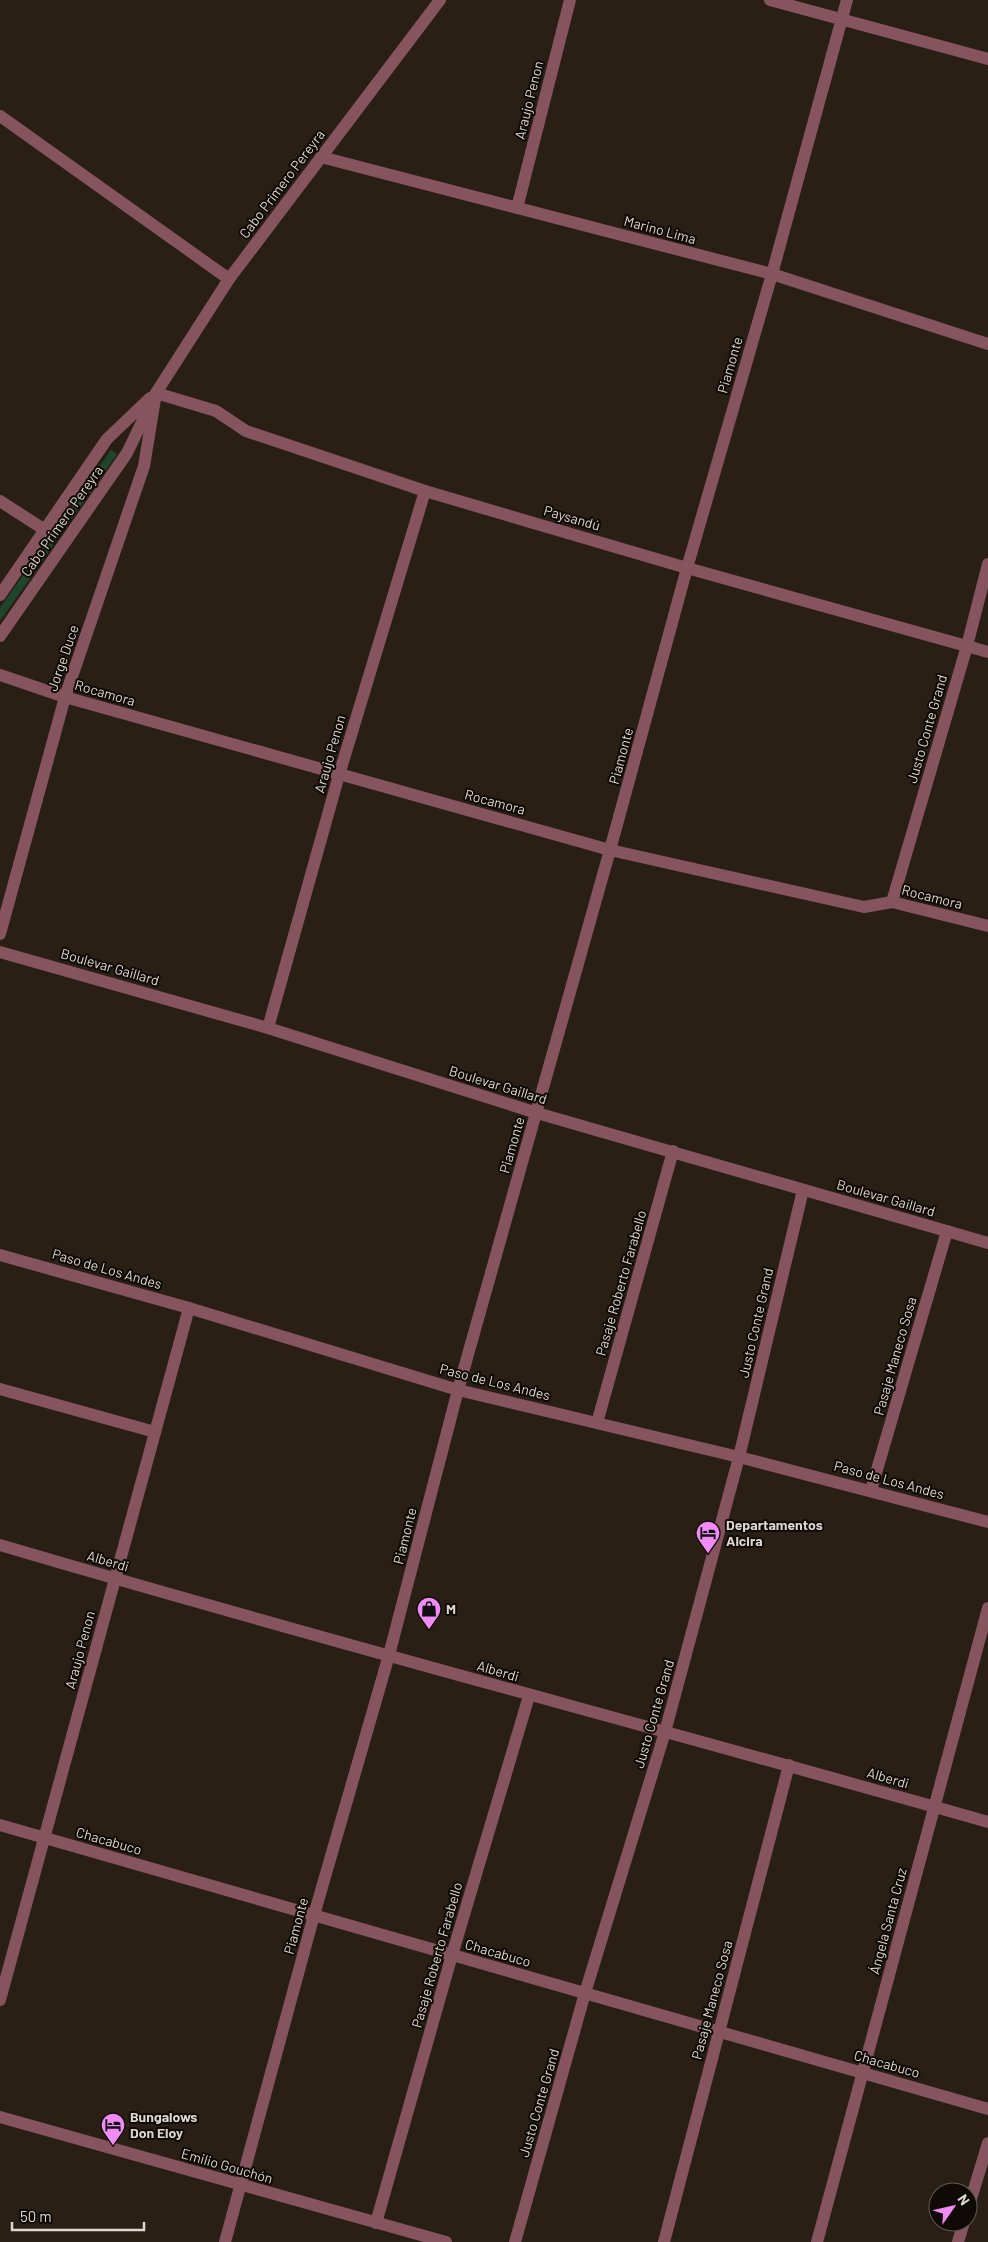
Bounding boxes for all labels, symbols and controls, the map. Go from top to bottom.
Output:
street label: Araujo Penon [511,59,546,141]
street label: Cabo Primero Pereyra [235,126,328,241]
street label: Marino Lima [622,212,698,247]
street label: Piamonte [713,335,746,395]
street label: Cabo Primero Pereyra [17,462,106,579]
street label: Paysandú [542,501,602,534]
street label: Jorge Duce [43,622,82,693]
street label: Justo Conte Grand [903,673,950,785]
street label: Rocamora [73,676,137,709]
street label: Araujo Penon [310,713,349,795]
street label: Piamonte [605,726,636,786]
street label: Rocamora [463,785,527,818]
street label: Rocamora [900,881,964,912]
street label: Boulevar Gaillard [59,944,161,989]
street label: Boulevar Gaillard [447,1062,549,1107]
street label: Piamonte [495,1115,528,1175]
street label: Boulevar Gaillard [835,1175,937,1220]
street label: Pasaje Roberto Farabello [592,1208,649,1358]
street label: Paso de Los Andes [50,1245,164,1292]
street label: Justo Conte Grand [735,1266,776,1380]
street label: Pasaje Maneco Sosa [869,1295,920,1417]
street label: Paso de Los Andes [438,1360,552,1404]
street label: Paso de Los Andes [832,1457,946,1502]
street label: Piamonte [389,1506,420,1566]
place label: Departamentos Alcira [726,1516,823,1549]
hotel icon: Departamentos Alcira [695,1520,721,1554]
street label: Alberdi [85,1546,131,1575]
shop icon: M [416,1596,442,1630]
place label: M [446,1600,456,1617]
street label: Araujo Penon [61,1609,98,1691]
street label: Alberdi [475,1656,521,1685]
street label: Justo Conte Grand [630,1658,677,1770]
street label: Alberdi [865,1763,911,1792]
street label: Chacabuco [74,1823,144,1858]
street label: Ángela Santa Cruz [865,1866,910,1976]
street label: Pasaje Roberto Farabello [408,1880,465,2030]
street label: Piamonte [280,1896,311,1956]
street label: Chacabuco [463,1935,533,1970]
street label: Pasaje Maneco Sosa [687,1939,736,2061]
street label: Chacabuco [852,2046,922,2081]
street label: Justo Conte Grand [515,2047,562,2159]
place label: Bungalows Don Eloy [130,2108,197,2141]
hotel icon: Bungalows Don Eloy [100,2112,126,2146]
street label: Emilio Gouchón [179,2144,275,2187]
north arrow [928,2182,978,2232]
text: N [955,2191,974,2208]
scale bar [12,2200,145,2232]
text: 50 m [20,2207,52,2225]

